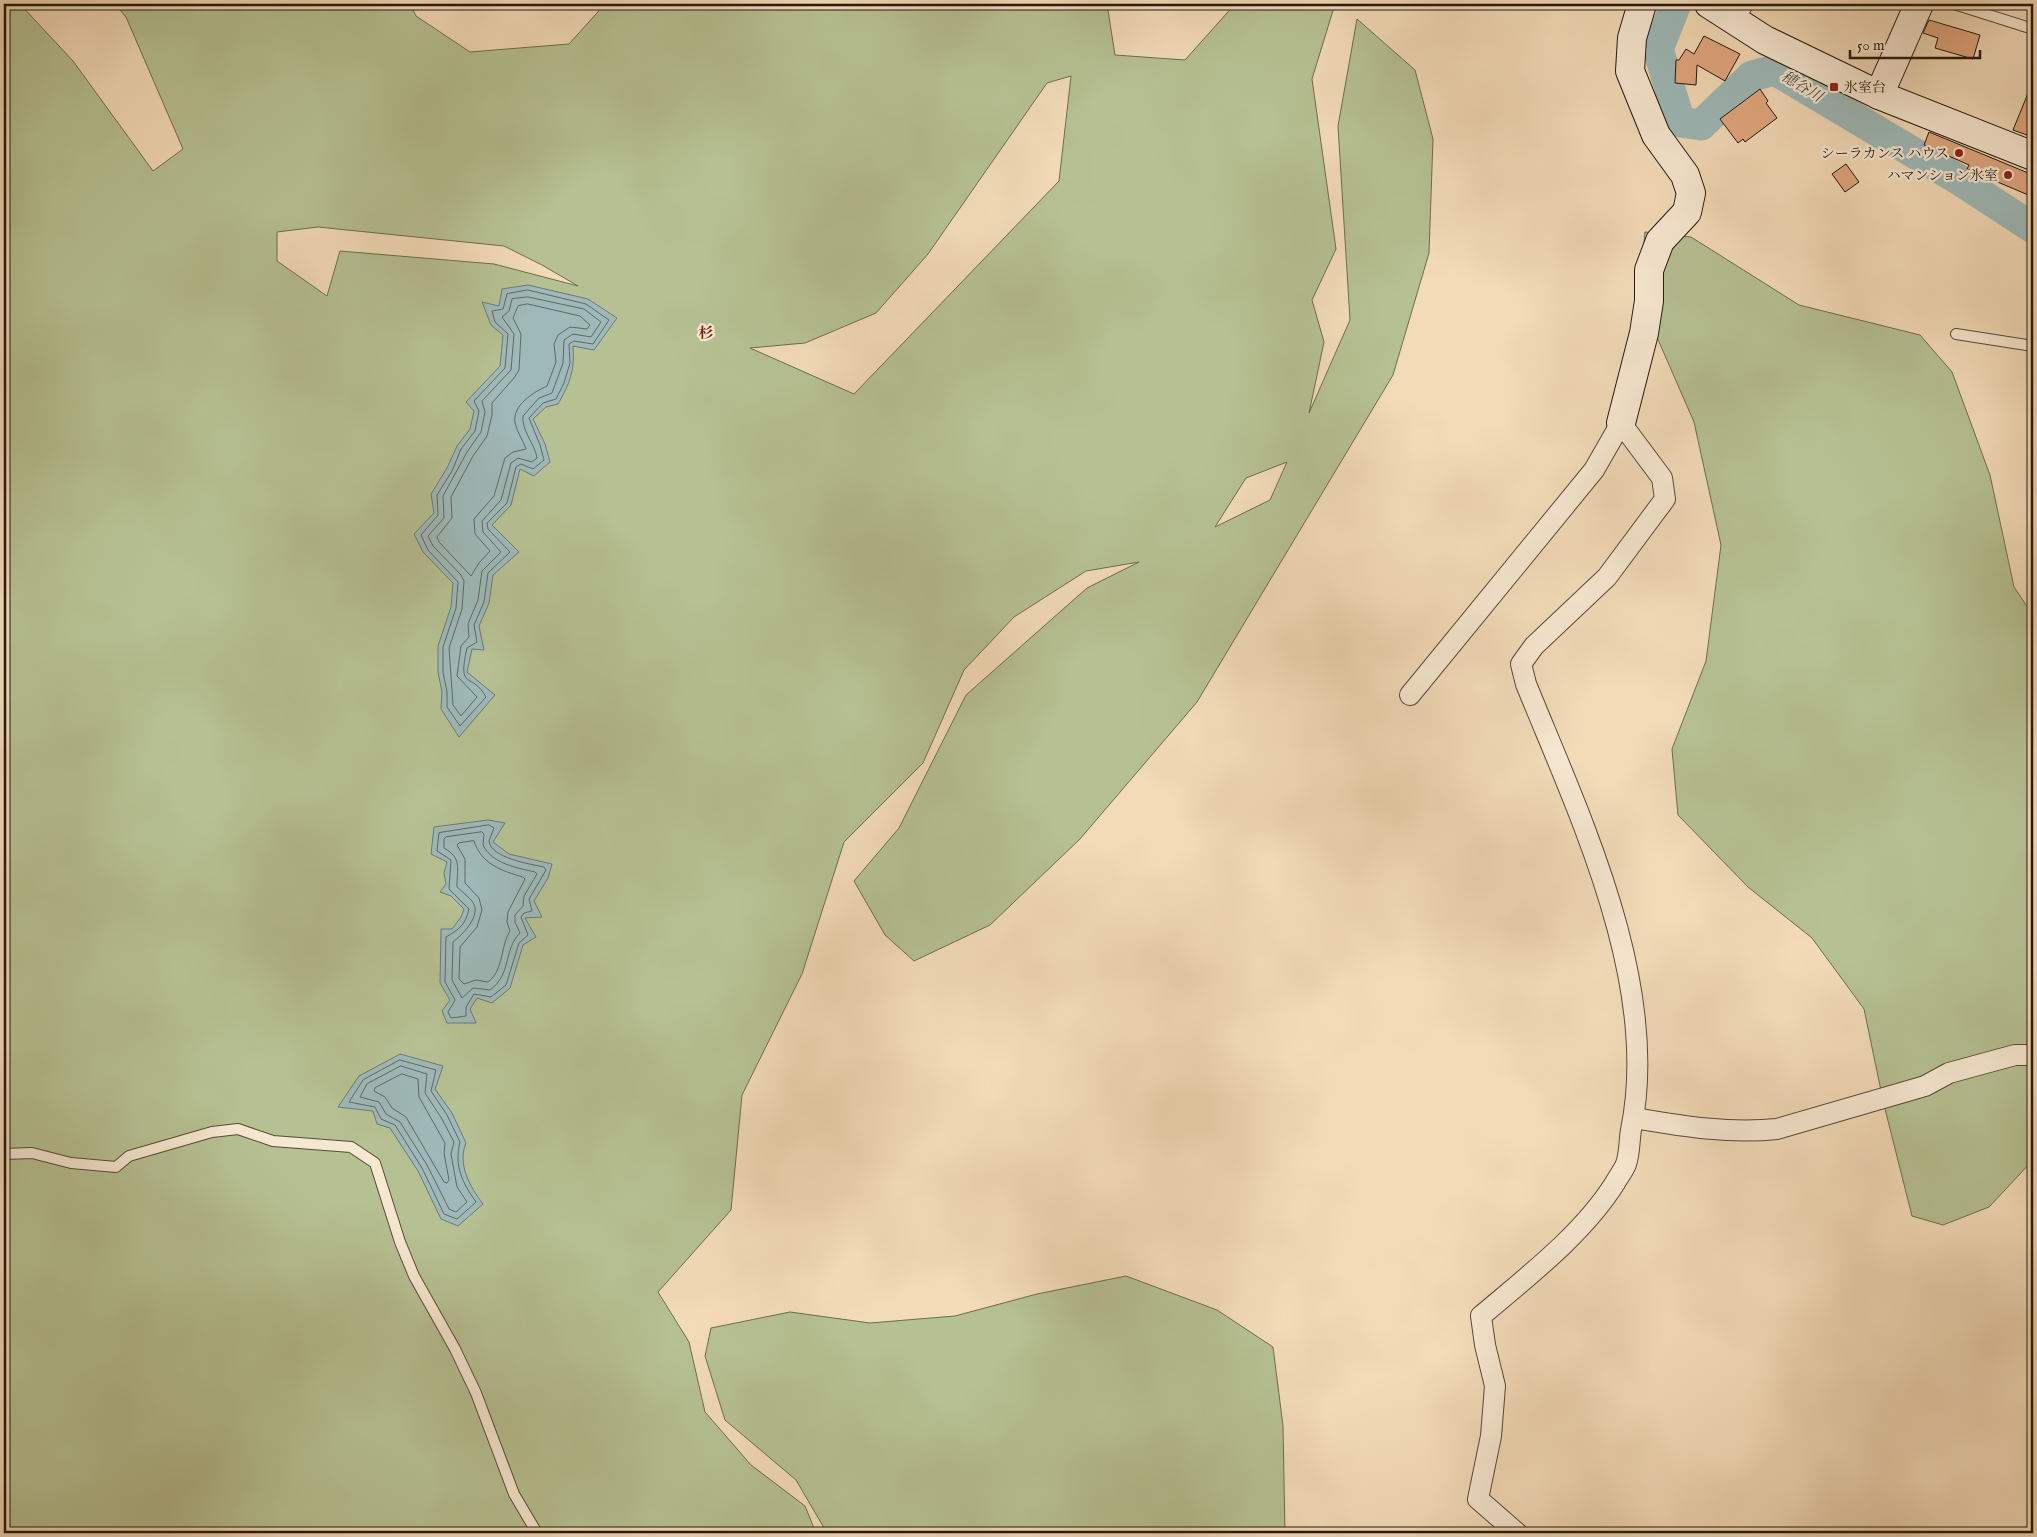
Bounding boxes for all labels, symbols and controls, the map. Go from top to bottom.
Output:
scale bar [1850,28,1980,60]
text: 50 m [1857,36,1885,55]
water label: 穂谷川 [1778,67,1828,107]
place label: 氷室台 [1844,79,1886,97]
marker: 氷室台 [1828,81,1840,93]
place label: シーラカンス ハウス [1821,145,1949,163]
marker: シーラカンス ハウス [1953,147,1965,159]
place label: ハマンション氷室 [1887,167,1998,185]
marker: ハマンション氷室 [2002,169,2014,181]
district label: 杉 [698,324,714,343]

